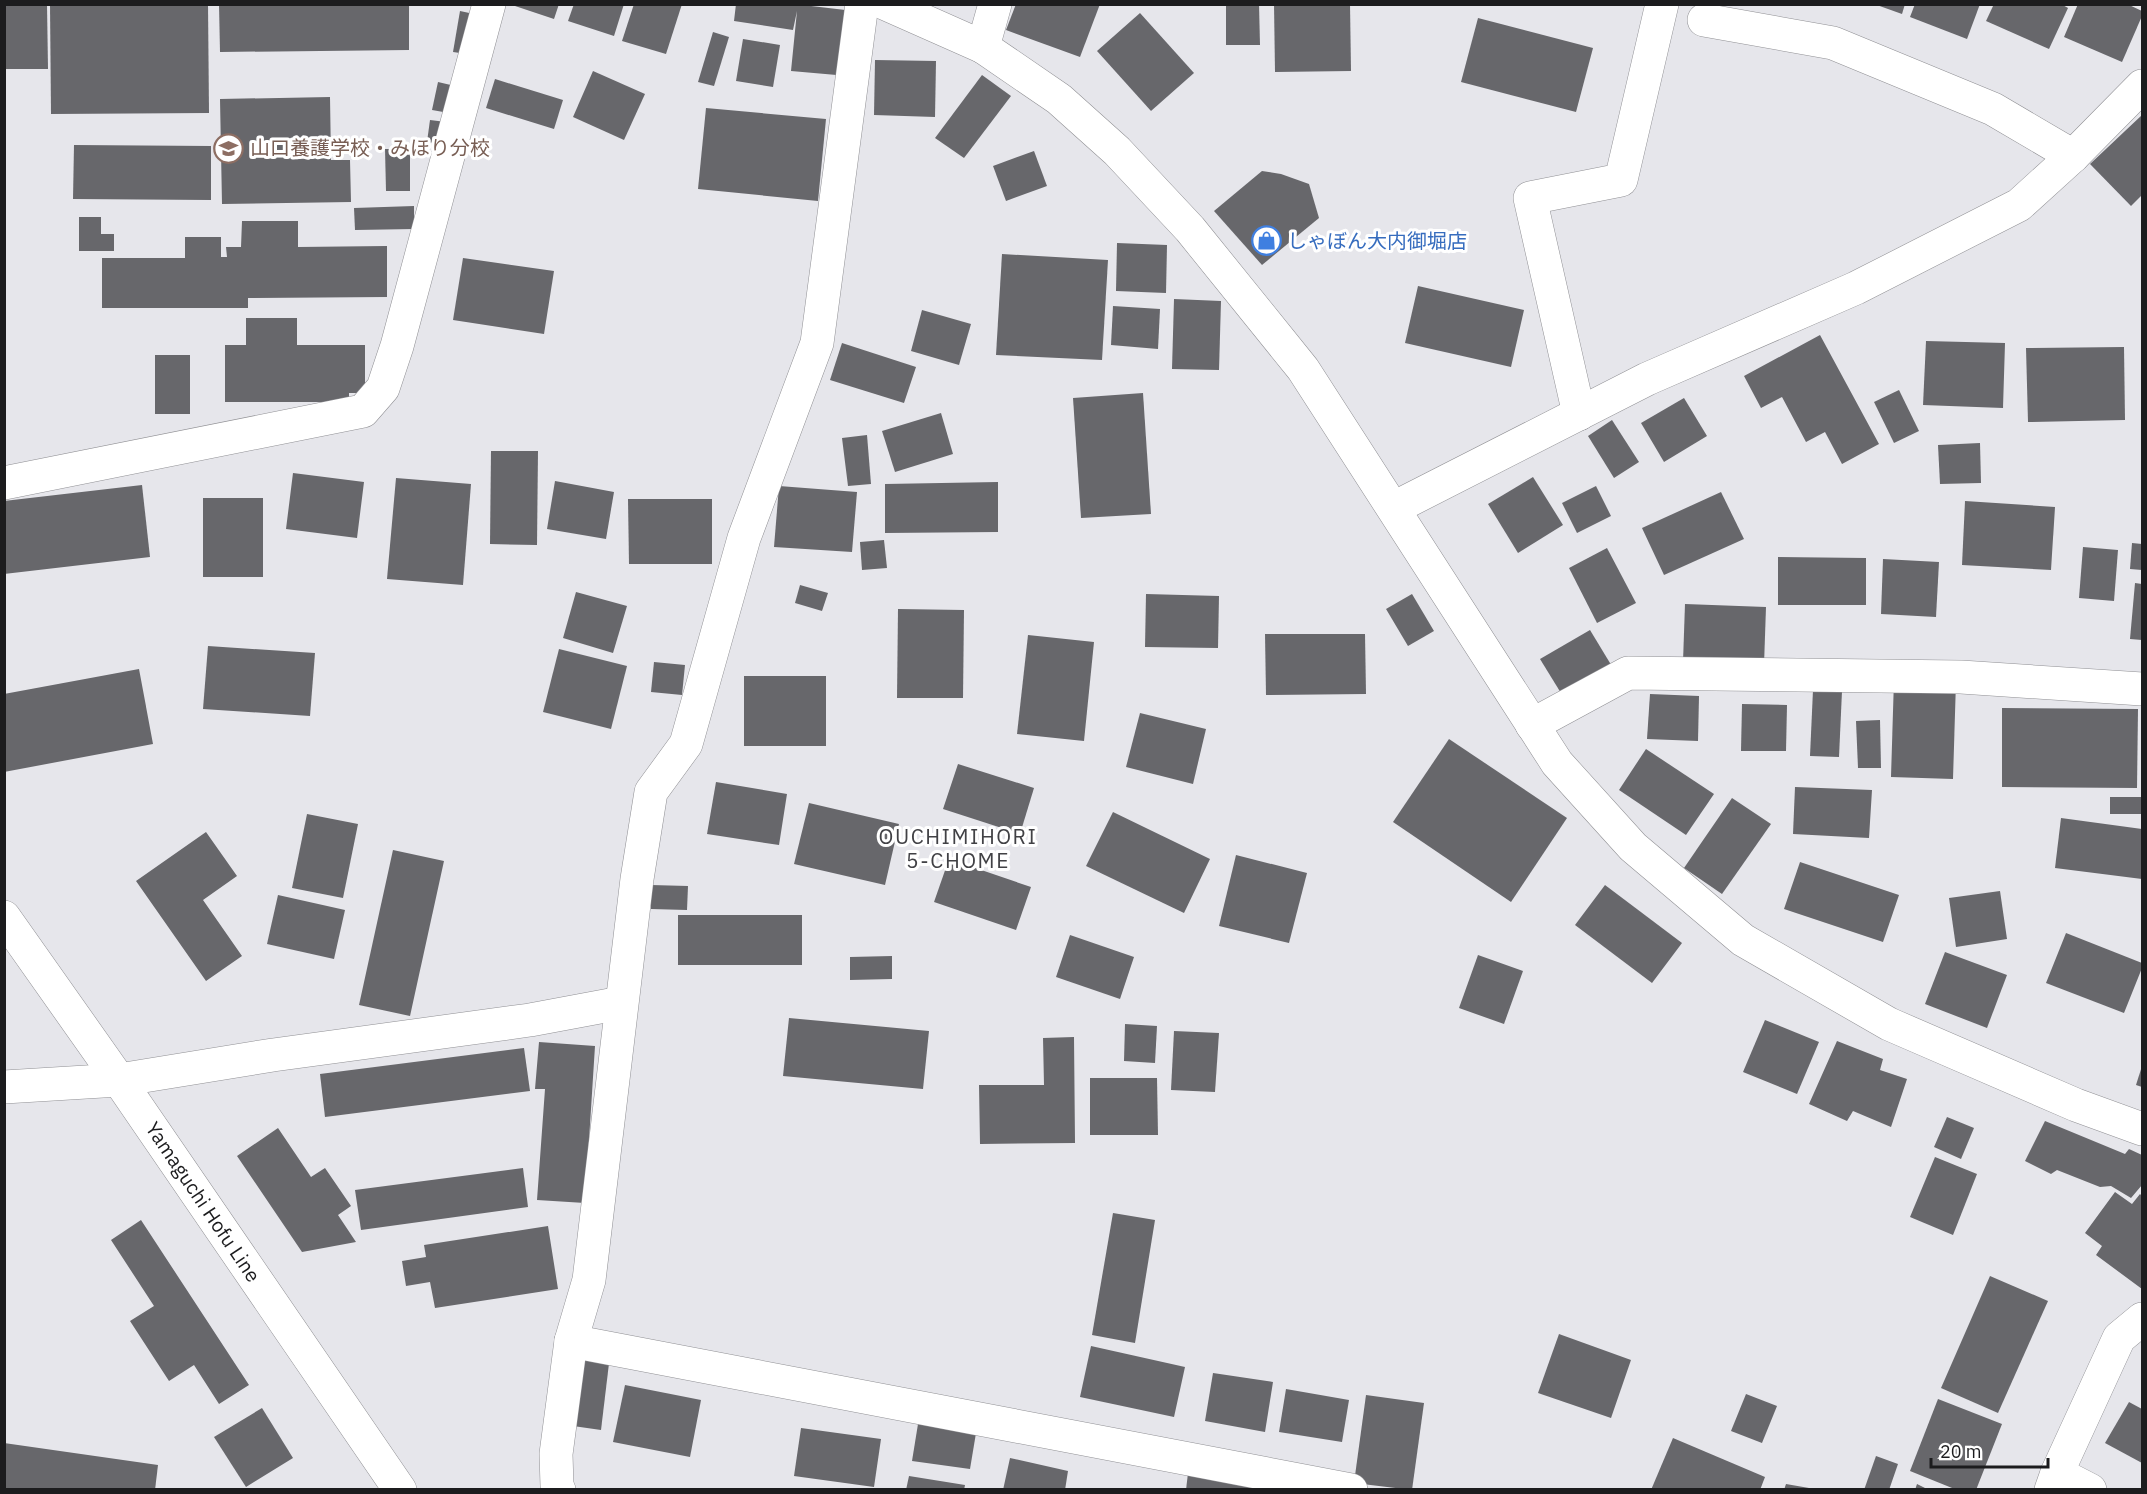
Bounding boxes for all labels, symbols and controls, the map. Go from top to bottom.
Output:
school or university icon: 山口養護学校・みほり分校 [213,132,245,164]
place label: 山口養護学校・みほり分校 [250,134,490,161]
shop icon: しゃぼん大内御堀店 [1250,225,1282,257]
place label: しゃぼん大内御堀店 [1287,227,1467,254]
district label: OUCHIMIHORI 5-CHOME [879,822,1037,874]
street label: Yamaguchi Hofu Line [140,1116,267,1287]
scale bar [1931,1431,2048,1469]
text: 20 m [1940,1440,1982,1463]

